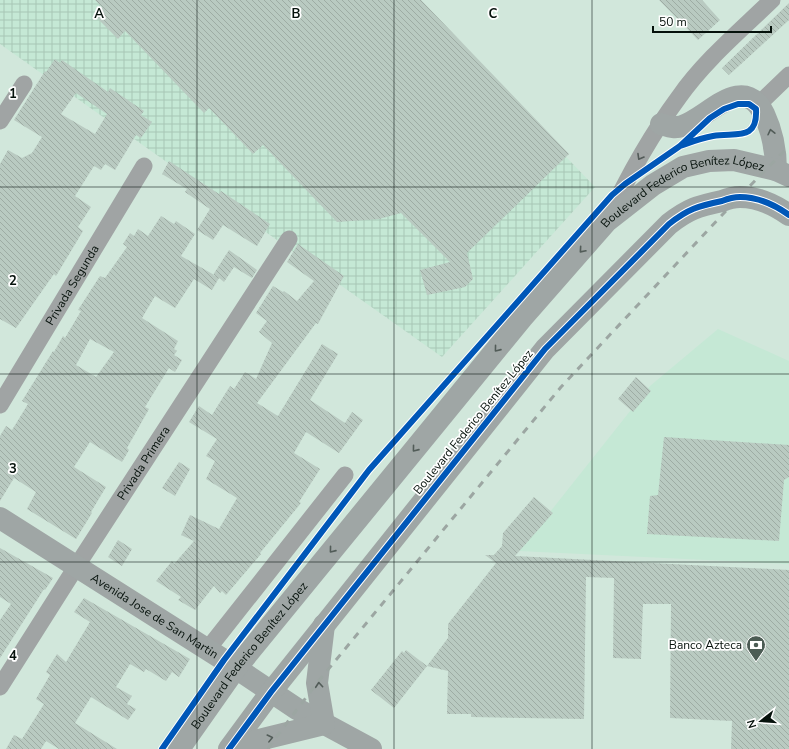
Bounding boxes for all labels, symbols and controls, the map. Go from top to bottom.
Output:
text: A [94,5,104,23]
text: B [292,5,301,23]
text: C [489,5,498,23]
scale bar [653,8,771,34]
text: 50 m [659,14,687,30]
text: 1 [9,85,17,103]
one-way arrow [767,129,775,135]
street label: Boulevard Federico Benítez López [597,152,766,231]
one-way arrow [638,153,645,160]
street label: Privada Segunda [42,242,103,328]
one-way arrow [579,245,586,253]
text: 2 [9,272,17,290]
one-way arrow [495,344,502,351]
street label: Boulevard Federico Benítez López [410,346,537,498]
street label: Privada Primera [114,423,173,503]
one-way arrow [412,445,419,452]
text: 3 [9,460,17,478]
one-way arrow [330,545,337,552]
street label: Avenida Jose de San Martin [88,570,221,662]
street label: Boulevard Federico Benítez López [187,578,311,732]
bank icon: Banco Azteca [745,634,767,662]
place label: Banco Azteca [669,637,742,653]
text: 4 [9,647,17,665]
one-way arrow [314,682,323,688]
north arrow [741,701,781,741]
text: N [744,718,760,730]
one-way arrow [267,734,273,742]

